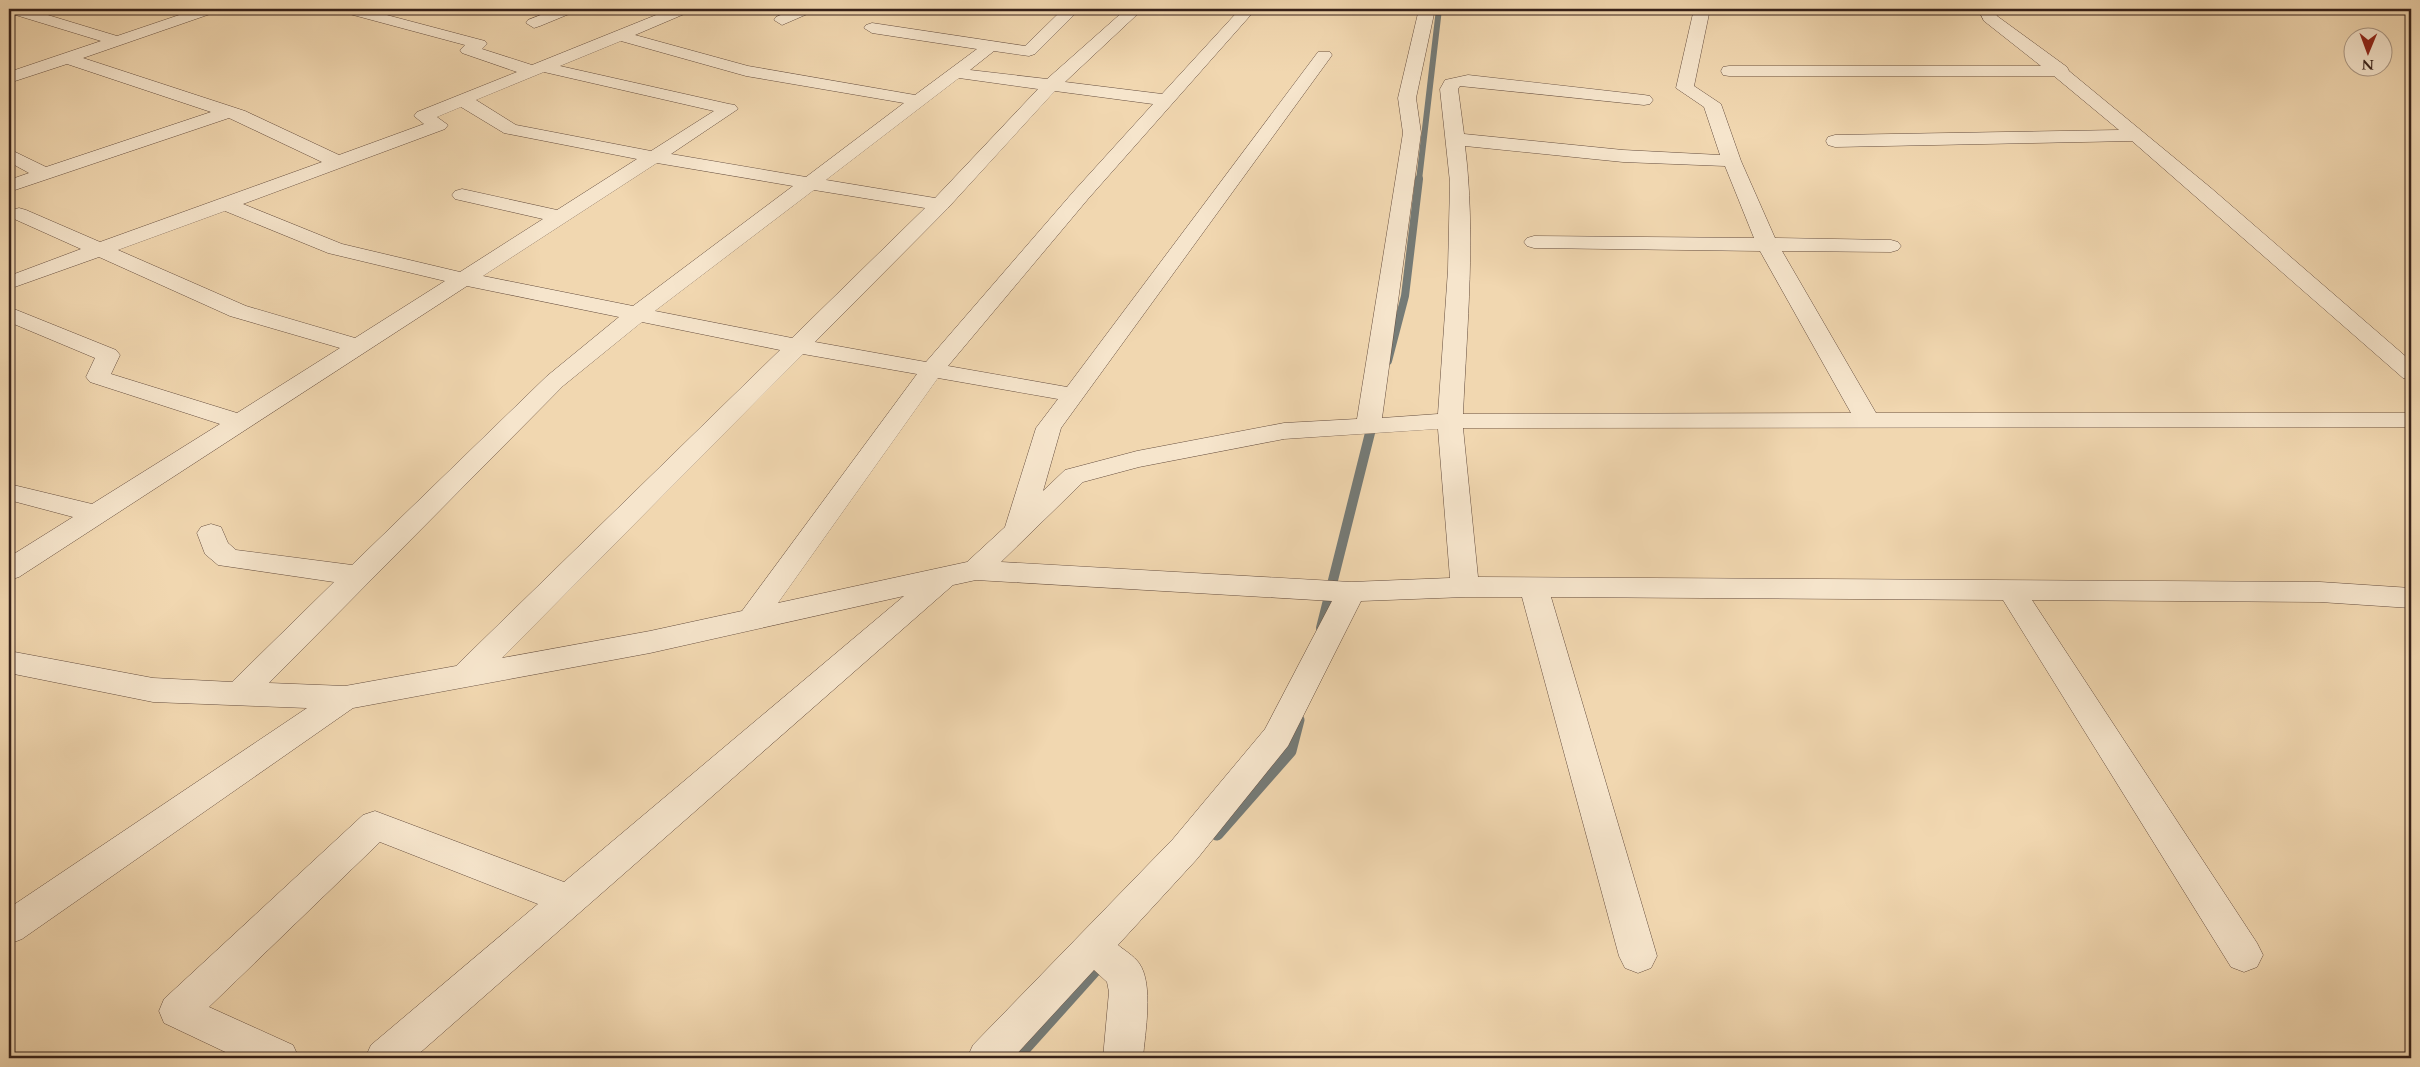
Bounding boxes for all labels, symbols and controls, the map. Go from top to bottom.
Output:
north arrow [2342,28,2392,78]
text: N [2362,55,2374,74]

